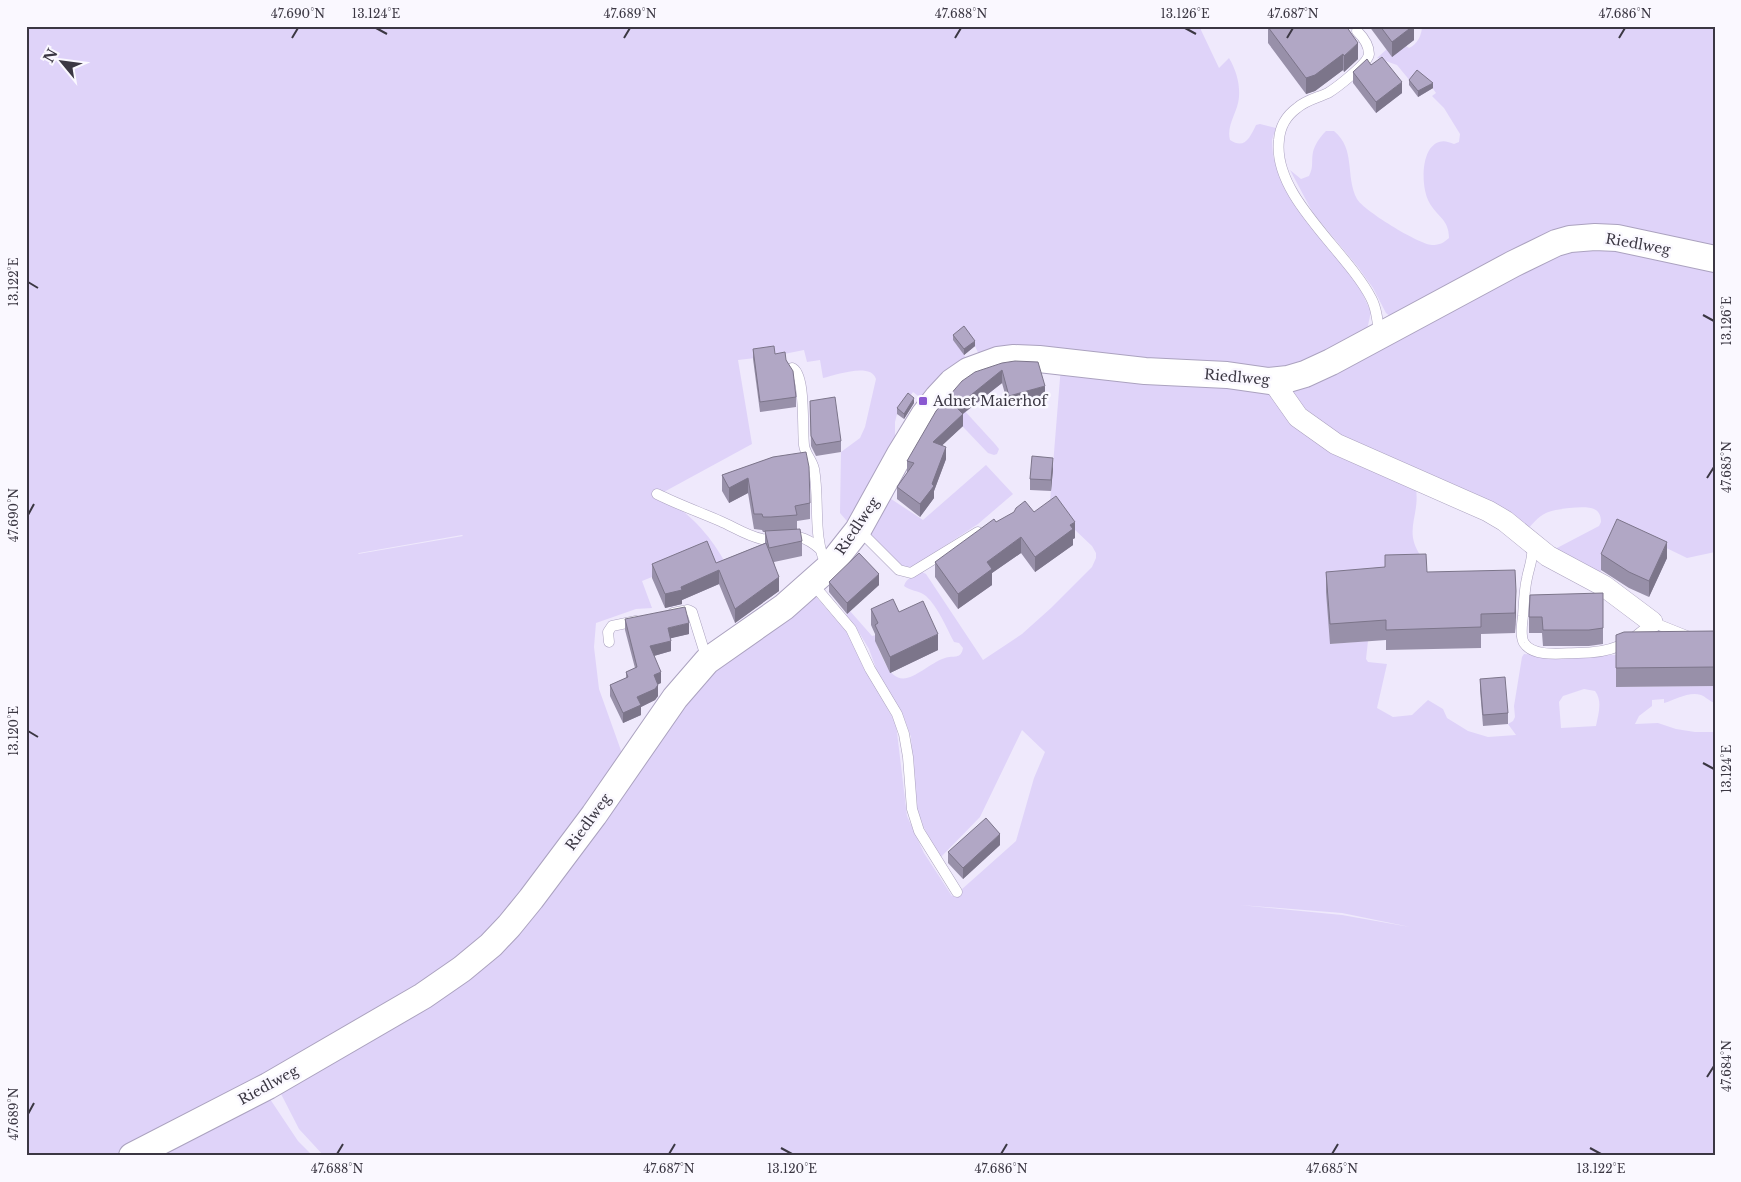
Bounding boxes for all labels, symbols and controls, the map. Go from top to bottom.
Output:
text: 47.690°N [271,6,325,21]
text: 13.124°E [352,6,400,21]
text: 47.689°N [603,6,657,21]
text: 47.688°N [935,6,987,21]
text: 13.126°E [1160,6,1210,21]
text: 47.687°N [1267,6,1319,21]
text: 47.686°N [1598,6,1652,21]
north arrow [38,38,88,88]
text: N [40,46,62,66]
street label: Riedlweg [1604,229,1673,259]
text: 13.122°E [6,257,21,306]
text: 13.126°E [1719,296,1734,346]
street label: Riedlweg [1203,365,1271,389]
place label: Adnet Maierhof [932,392,1049,410]
marker: Adnet Maierhof [917,395,929,407]
text: 47.685°N [1719,441,1734,493]
text: 47.690°N [6,488,21,542]
street label: Riedlweg [831,493,883,558]
text: 13.120°E [6,706,21,756]
text: 13.124°E [1719,745,1734,793]
street label: Riedlweg [561,790,615,854]
text: 47.684°N [1719,1040,1734,1092]
street label: Riedlweg [235,1061,302,1109]
text: 47.689°N [6,1087,21,1141]
text: 47.688°N [311,1161,363,1176]
text: 47.687°N [643,1161,695,1176]
text: 13.120°E [767,1161,817,1176]
text: 47.686°N [974,1161,1028,1176]
text: 47.685°N [1306,1161,1358,1176]
text: 13.122°E [1577,1161,1626,1176]

